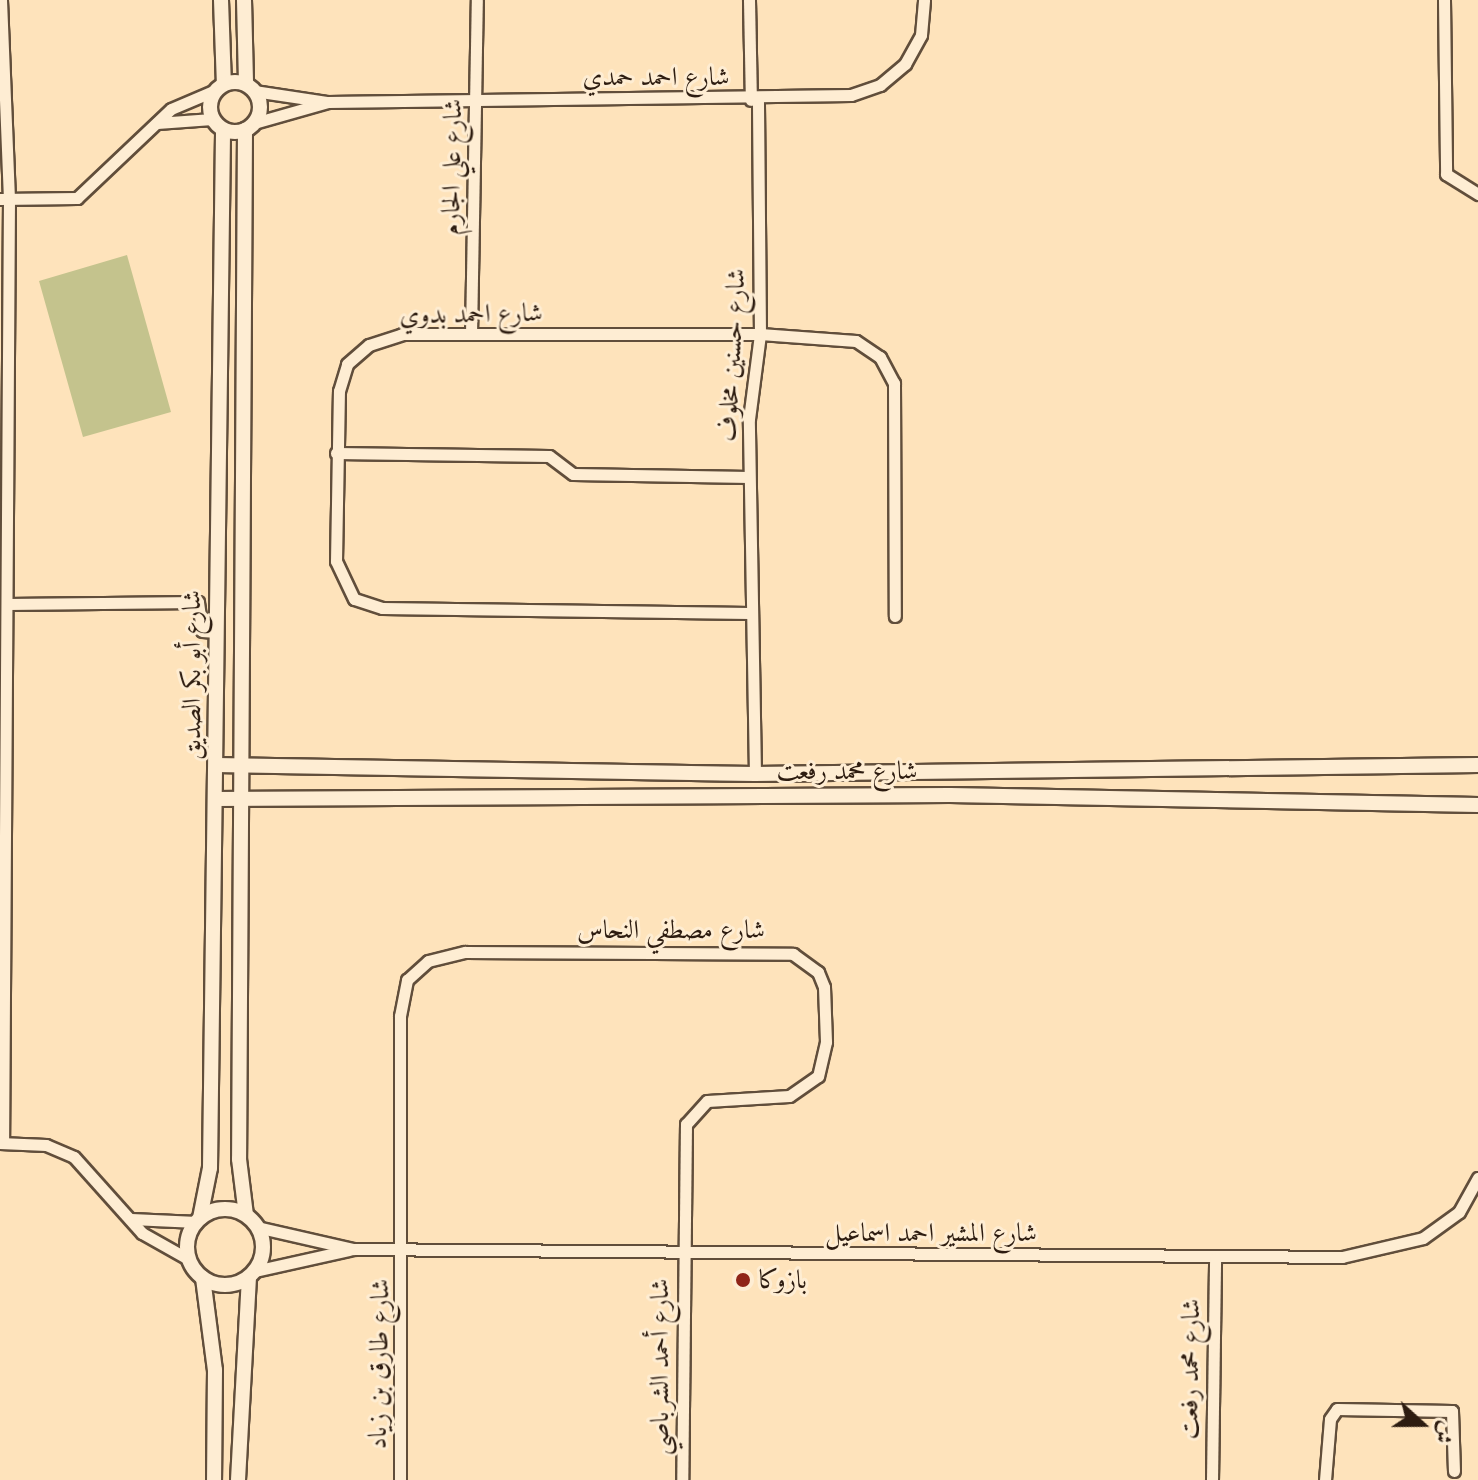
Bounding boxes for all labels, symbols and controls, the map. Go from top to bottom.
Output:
street label: شارع احمد حمدي [582,61,730,93]
street label: شارع علي الجارم [435,98,469,236]
street label: شارع حسنين مخلوف [712,268,752,442]
street label: شارع احمد بدوي [399,297,543,331]
street label: شارع أبو بكر الصديق [176,590,208,760]
street label: شارع محمد رفعت [777,755,917,787]
street label: شارع مصطفي النحاس [577,914,765,946]
street label: شارع المشير احمد اسماعيل [825,1217,1037,1249]
place label: بازوكا [759,1264,807,1296]
marker: بازوكا [734,1271,752,1289]
street label: شارع طارق بن زياد [362,1278,396,1450]
street label: شارع أحمد الشرباصي [644,1279,676,1455]
street label: شارع محمد رفعت [1173,1298,1207,1440]
north arrow [1382,1384,1462,1464]
text: ش [1426,1417,1462,1448]

